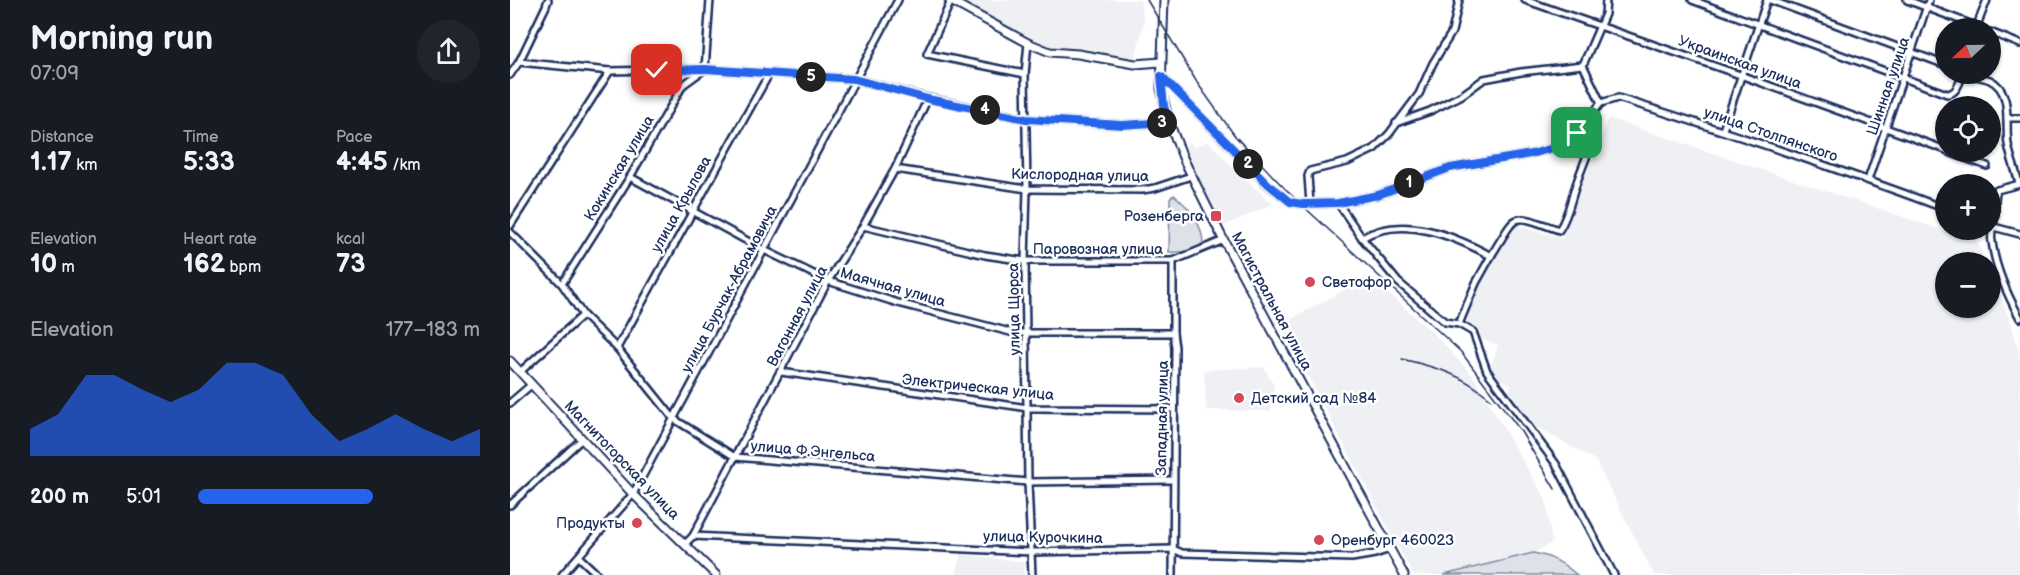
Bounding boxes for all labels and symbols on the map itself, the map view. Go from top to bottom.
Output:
north arrow [1935,18,2001,84]
street label: Украинская улица [1676,31,1804,94]
street label: Шинная улица [1863,34,1914,138]
pin [631,44,682,95]
pin: 5 [796,62,826,92]
pin: 4 [970,95,1000,125]
street label: улица Столпянского [1701,103,1840,166]
pin [1551,107,1602,158]
pin: 3 [1147,108,1177,138]
street label: Кокинская улица [580,112,659,225]
pin: 2 [1233,149,1263,179]
street label: улица Крылова [647,152,716,256]
street label: Кислородная улица [1011,165,1149,186]
pin: 1 [1394,168,1424,198]
street label: улица Бурчак-Абрамовича [677,202,782,376]
place label: Розенберга [1123,207,1204,226]
marker: Розенберга [1209,209,1223,223]
street label: Магистральная улица [1227,229,1316,374]
street label: Паровозная улица [1033,240,1163,259]
street label: Вагонная улица [763,262,832,370]
street label: улица Щорса [1004,262,1025,356]
street label: Маячная улица [838,263,948,312]
place label: Светофор [1322,273,1392,292]
marker: Светофор [1303,275,1317,289]
street label: Западная улица [1152,360,1173,476]
street label: Электрическая улица [901,370,1055,405]
place label: Детский сад №84 [1251,389,1376,408]
marker: Детский сад №84 [1232,391,1246,405]
street label: Магнитогорская улица [560,397,684,524]
street label: улица Ф.Энгельса [750,437,876,466]
place label: Продукты [556,514,625,533]
marker: Продукты [630,516,644,530]
street label: улица Курочкина [983,527,1103,548]
place label: Оренбург 460023 [1331,531,1454,550]
marker: Оренбург 460023 [1312,533,1326,547]

